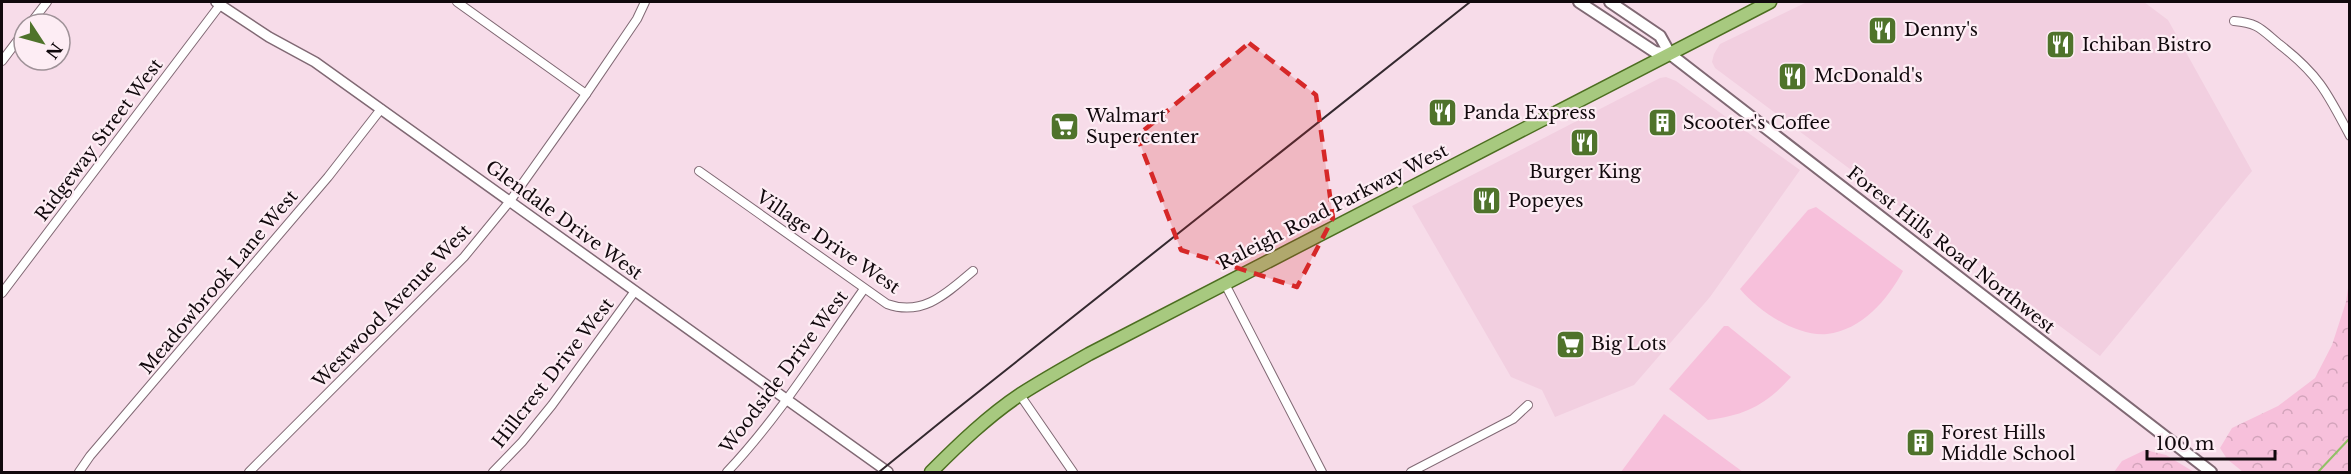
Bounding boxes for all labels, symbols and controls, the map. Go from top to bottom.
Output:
north arrow [12,12,72,72]
restaurant icon: Denny's [1867,14,1899,46]
place label: Denny's [1904,19,1978,41]
restaurant icon: Ichiban Bistro [2045,29,2077,61]
place label: Ichiban Bistro [2082,34,2212,56]
text: N [42,39,67,63]
street label: Ridgeway Street West [31,54,167,226]
restaurant icon: McDonald's [1777,60,1809,92]
place label: McDonald's [1814,65,1923,87]
restaurant icon: Panda Express [1426,97,1458,129]
place label: Panda Express [1463,102,1596,124]
place label: Walmart Supercenter [1085,105,1199,148]
building icon: Scooter's Coffee [1646,107,1678,139]
supermarket icon: Walmart Supercenter [1049,110,1081,142]
place label: Scooter's Coffee [1683,112,1830,134]
restaurant icon: Burger King [1569,127,1601,159]
street label: Raleigh Road Parkway West [1214,139,1452,275]
street label: Glendale Drive West [481,156,647,284]
place label: Burger King [1529,161,1641,183]
street label: Forest Hills Road Northwest [1843,162,2060,338]
street label: Meadowbrook Lane West [136,185,303,378]
street label: Village Drive West [751,185,904,298]
restaurant icon: Popeyes [1471,185,1503,217]
place label: Popeyes [1508,190,1584,212]
street label: Westwood Avenue West [308,220,476,393]
street label: Woodside Drive West [715,286,853,459]
street label: Hillcrest Drive West [488,294,618,452]
supermarket icon: Big Lots [1554,328,1586,360]
place label: Big Lots [1591,333,1667,355]
place label: Forest Hills Middle School [1941,422,2076,465]
scale bar [2147,423,2274,461]
building icon: Forest Hills Middle School [1904,427,1936,459]
text: 100 m [2156,433,2214,455]

